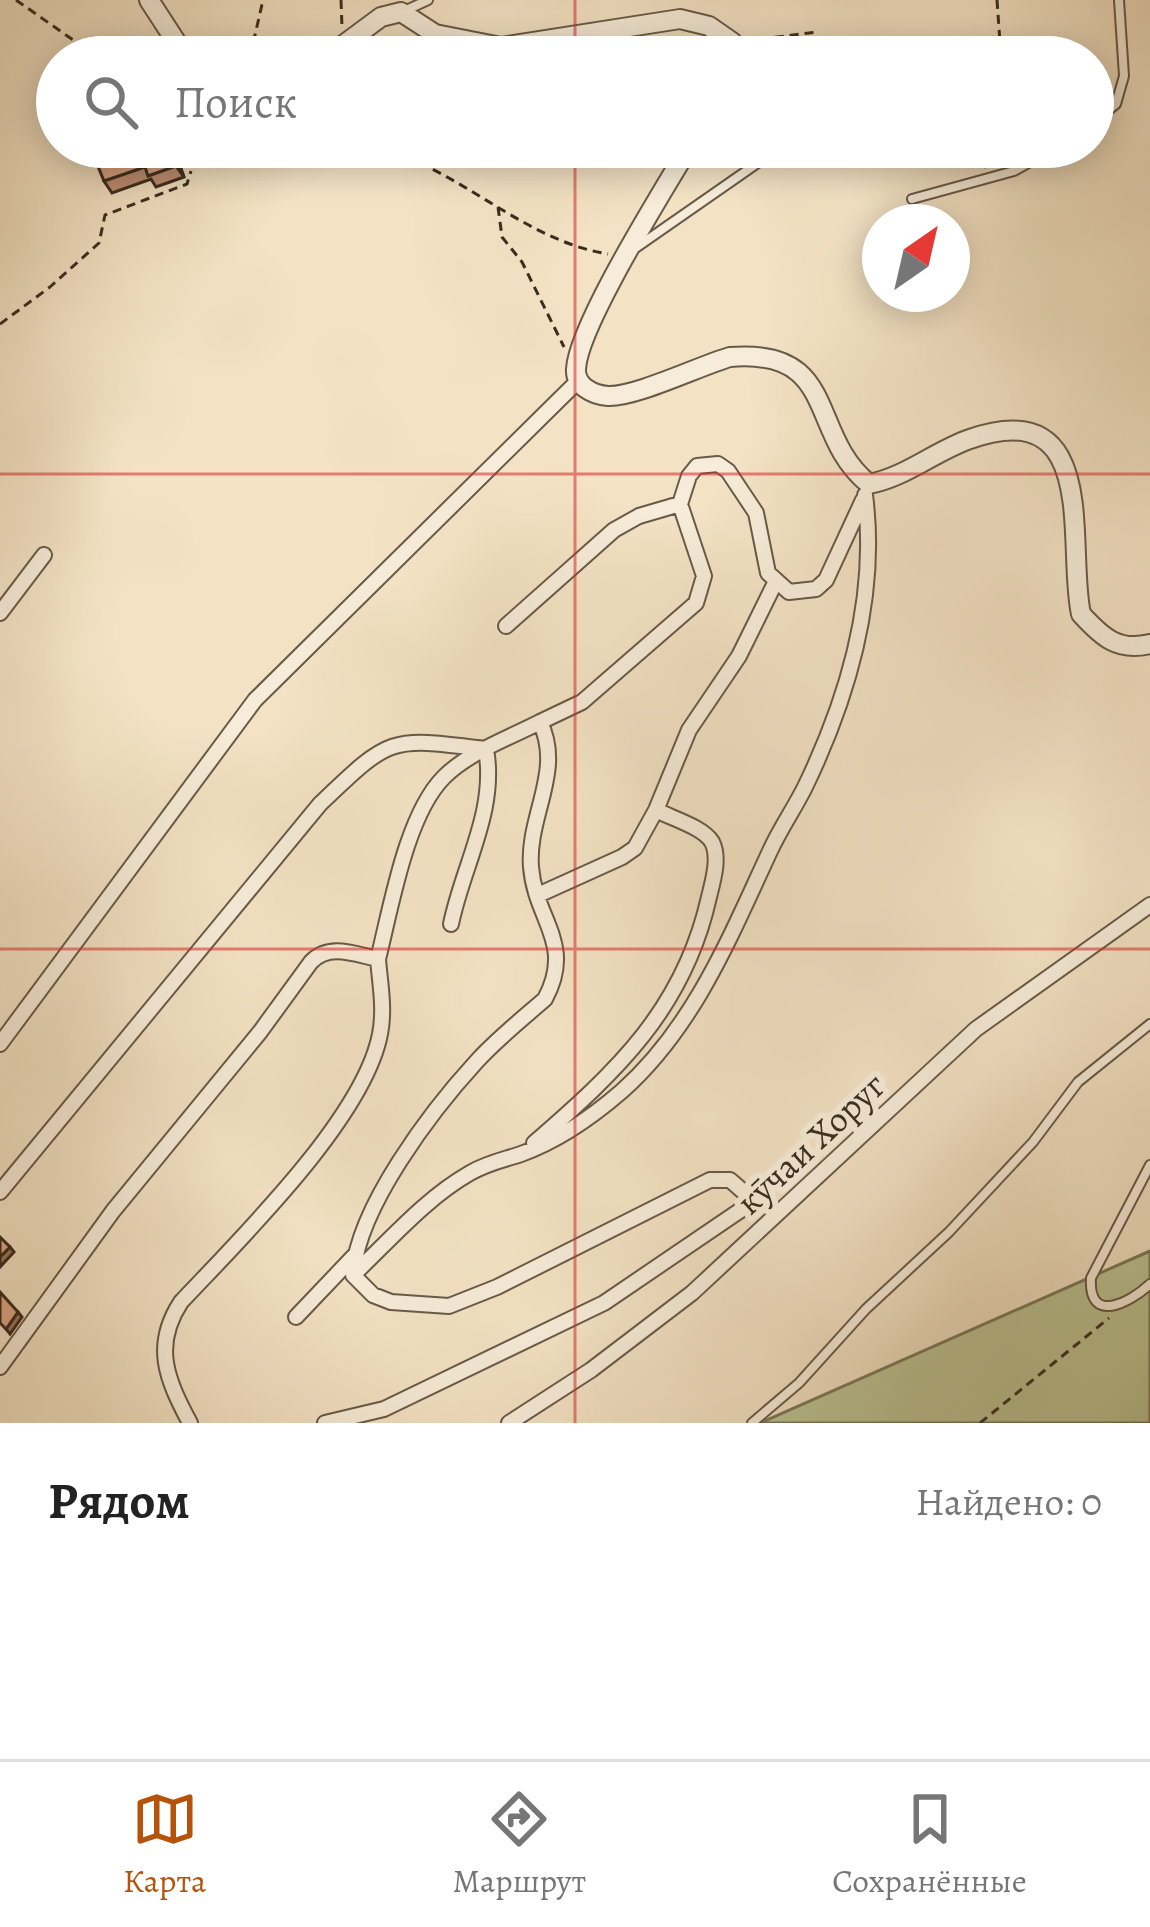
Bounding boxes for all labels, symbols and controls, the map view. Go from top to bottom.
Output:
search box [36,36,1114,168]
icon: search [78,69,144,135]
text: Поиск [174,71,297,133]
north arrow [862,204,970,312]
street label: кӯчаи Хоруг [725,1062,896,1225]
text: Рядом [48,1466,190,1536]
text: Найдено: 0 [915,1475,1102,1528]
tab: Карта [123,1786,206,1903]
tab: Маршрут [453,1786,586,1903]
tab: Сохранённые [832,1786,1027,1903]

